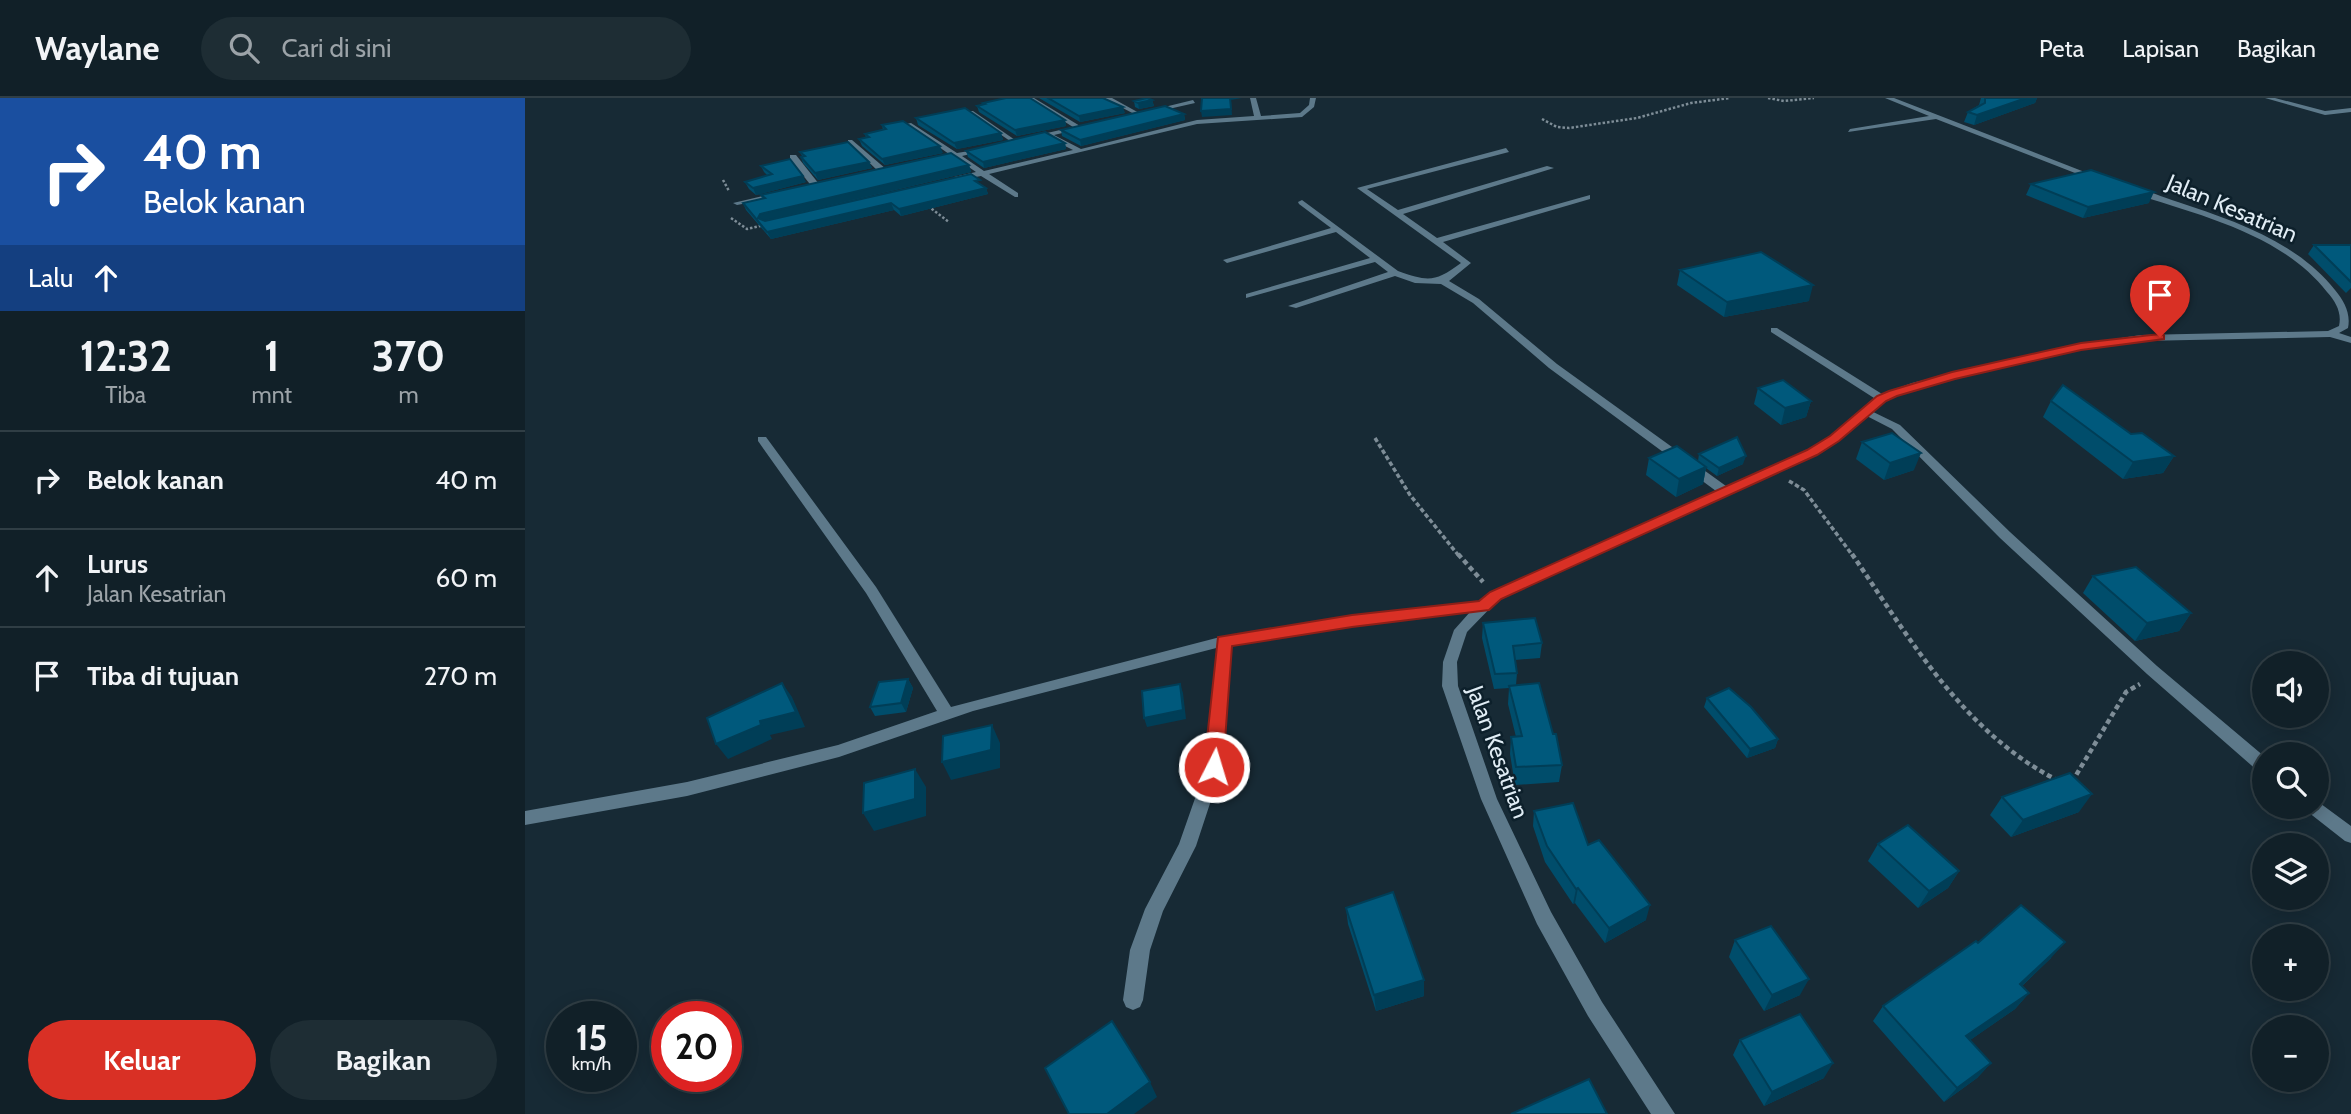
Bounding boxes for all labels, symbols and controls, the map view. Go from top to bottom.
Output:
search box [201,17,691,80]
text: Waylane [35,28,159,68]
icon: search [225,29,263,67]
text: Cari di sini [281,32,392,64]
text: Peta [2039,34,2084,63]
text: Lapisan [2122,34,2199,63]
text: Bagikan [2237,34,2316,63]
text: 40 m [143,122,262,181]
icon: right [28,126,119,217]
street label: Jalan Kesatrian [2161,168,2302,248]
text: Belok kanan [143,182,306,221]
icon: ahead [87,259,125,297]
text: Lalu [28,262,73,294]
pin [2130,265,2190,337]
icon: arrive [2141,276,2179,314]
text: 12:32 [80,330,172,382]
text: 1 [264,330,280,382]
text: 370 [372,330,445,382]
text: Tiba [105,381,146,409]
text: mnt [251,381,292,409]
text: m [398,381,419,409]
icon: right [28,461,66,499]
text: Belok kanan [87,464,224,496]
text: 40 m [435,464,497,496]
text: Lurus [87,548,148,580]
icon: ahead [28,559,66,597]
text: 60 m [435,562,497,594]
text: Jalan Kesatrian [87,580,226,608]
map controls [2252,651,2329,1092]
button: sound [2252,651,2329,728]
icon: arrive [28,657,66,695]
text: Tiba di tujuan [87,660,239,692]
text: 270 m [424,660,497,692]
street label: Jalan Kesatrian [1461,681,1535,822]
position arrow [1177,730,1251,804]
button: search [2252,742,2329,819]
button: layers [2252,833,2329,910]
button: + [2252,924,2329,1001]
speed limit sign: 20 [651,1001,742,1092]
button: − [2252,1015,2329,1092]
text: 15 [576,1016,607,1059]
button: Keluar [28,1020,256,1100]
button: Bagikan [270,1020,497,1100]
text: km/h [572,1053,611,1075]

